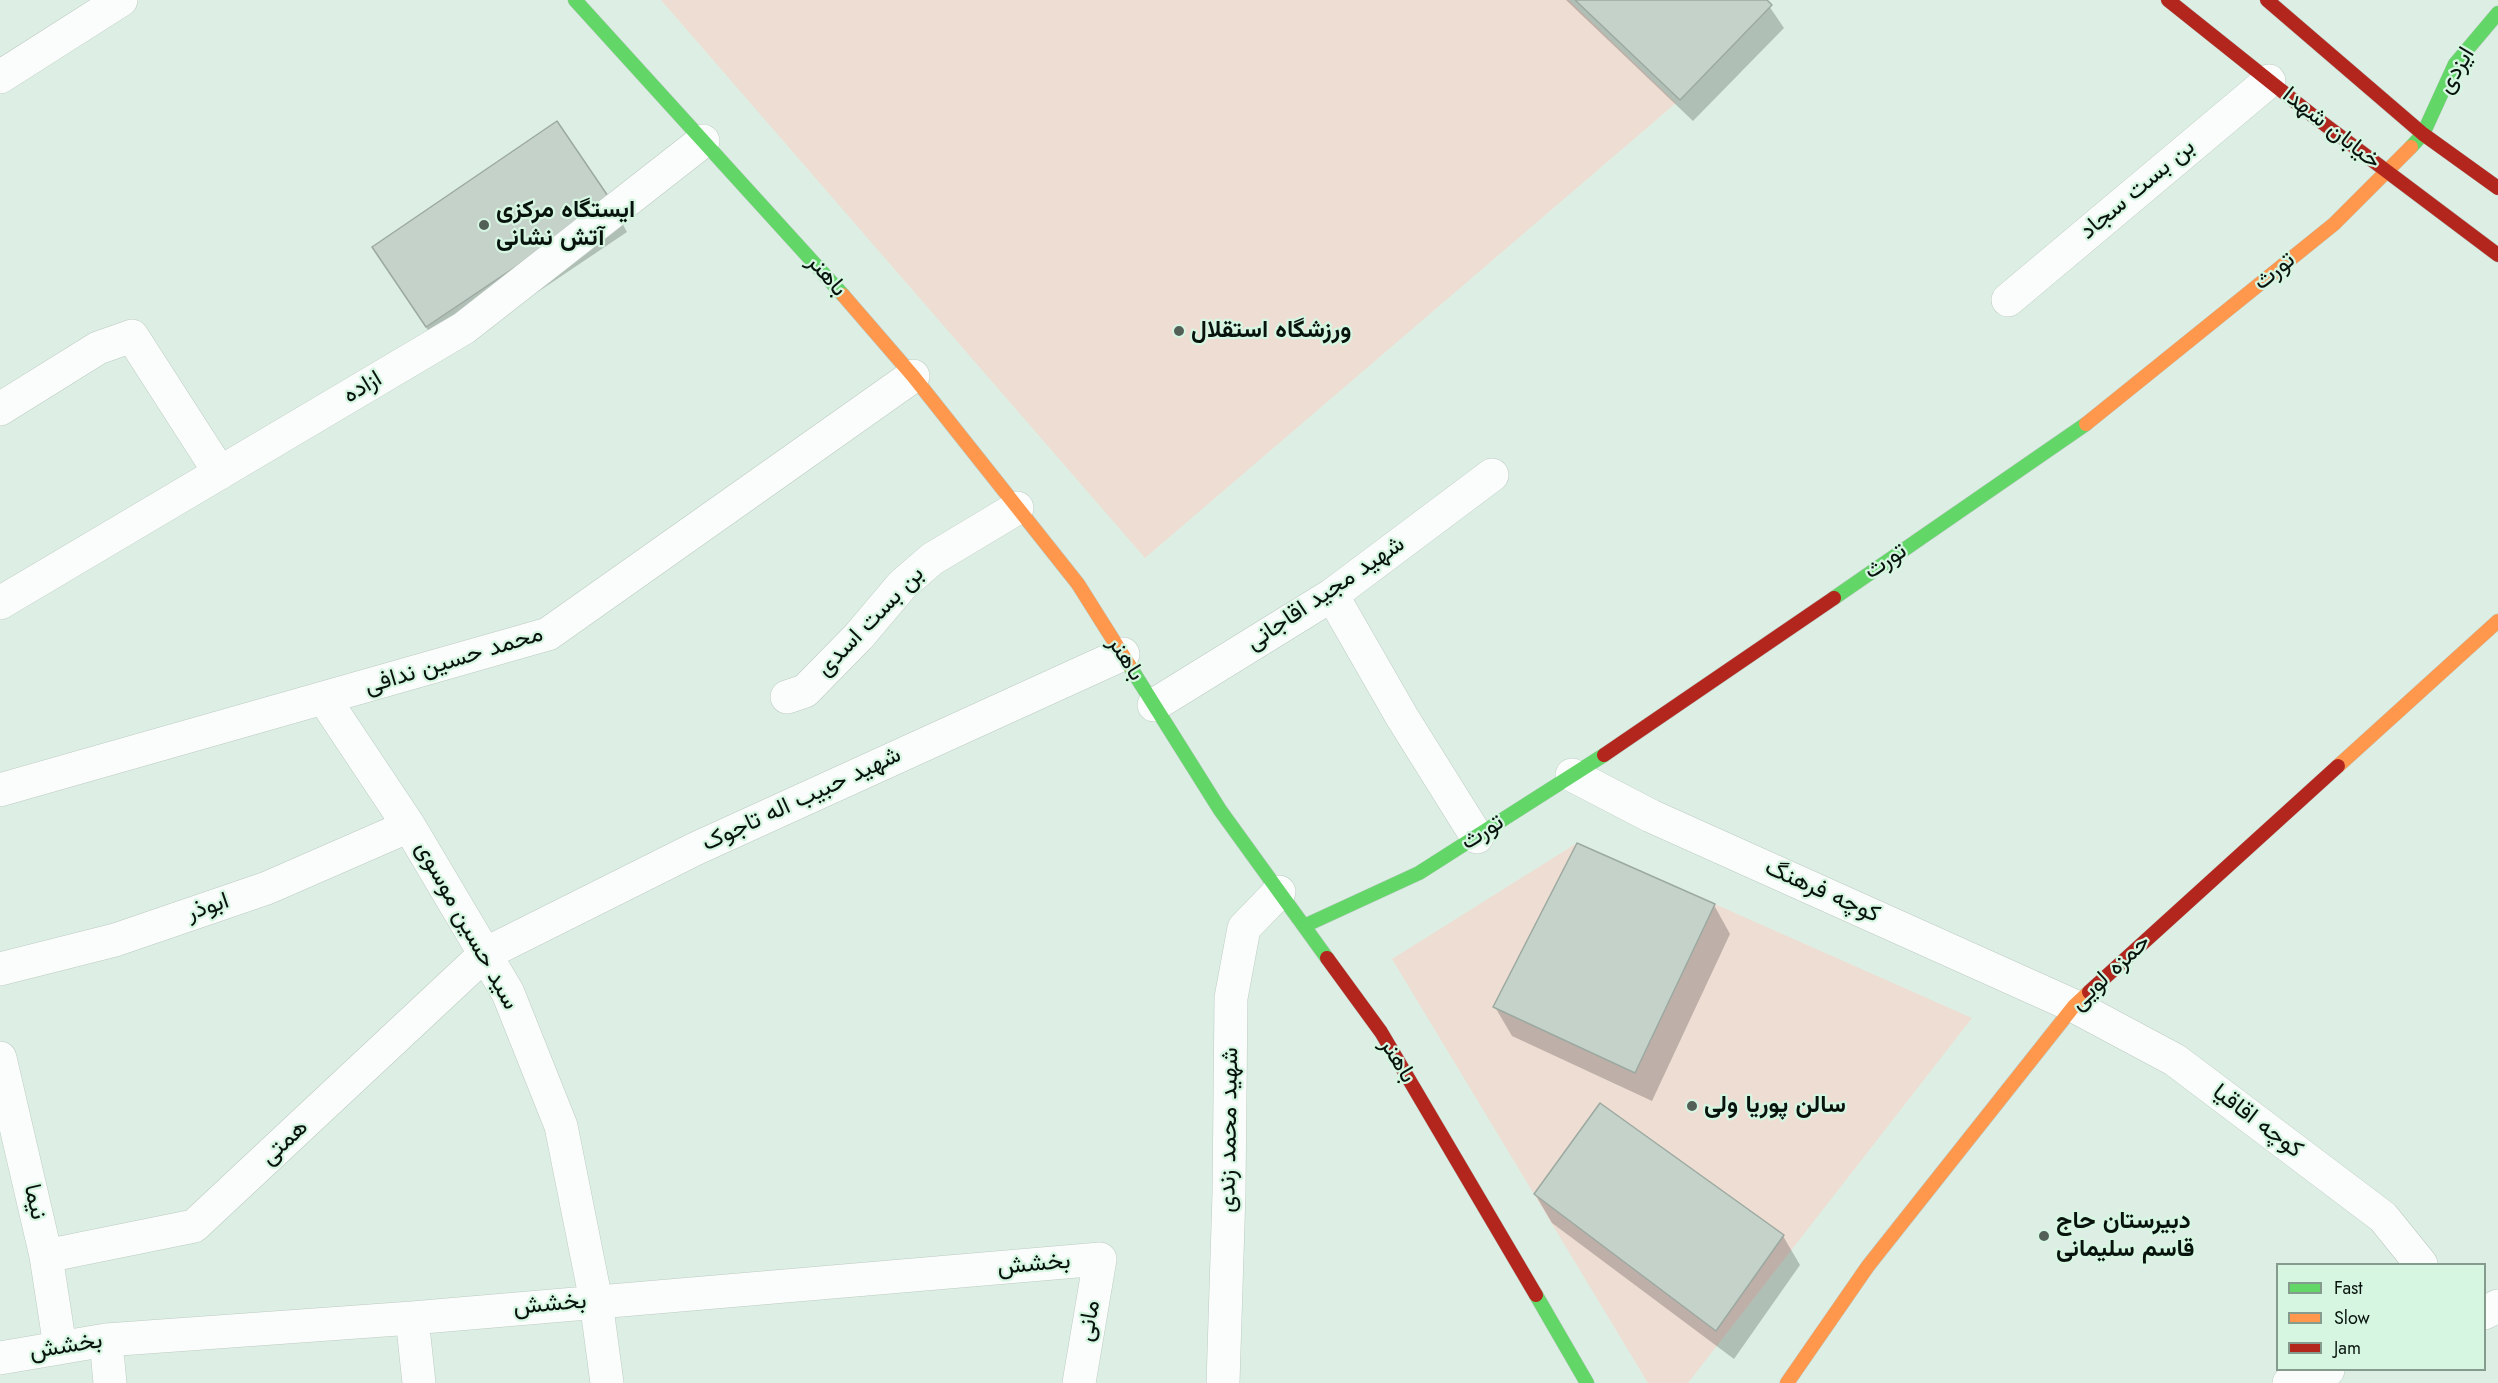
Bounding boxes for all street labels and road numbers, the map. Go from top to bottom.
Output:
street label: ایزدی [2432,42,2482,100]
street label: خیابان شهدا [2276,82,2386,176]
street label: بن بست سجاد [2075,133,2201,247]
street label: تورث [2248,247,2302,297]
street label: باهنر [800,249,852,303]
street label: ازاده [338,365,388,411]
street label: شهید مجید اقاجانی [1241,530,1411,658]
street label: تورث [1859,537,1913,587]
street label: بن بست اسدی [811,561,931,683]
street label: محمد حسین ندافی [361,620,547,702]
street label: باهنر [1100,631,1150,687]
street label: شهید حبیب اله تاجوک [698,741,906,859]
street label: تورث [1456,809,1510,857]
street label: سید حسین موسوی [408,837,524,1015]
street label: کوچه فرهنگ [1760,854,1884,930]
street label: ابوذر [183,887,233,929]
street label: حمزه لویی [2065,929,2157,1017]
street label: باهنر [1372,1033,1422,1089]
street label: شهید محمد زندی [1214,1047,1246,1213]
street label: کوچه اقاقیا [2206,1079,2308,1165]
street label: همتی [255,1114,315,1172]
street label: نیما [16,1181,52,1223]
street label: بخشش [996,1247,1072,1283]
street label: بخشش [512,1287,588,1323]
street label: مانی [1072,1298,1108,1344]
street label: بخشش [28,1327,104,1367]

